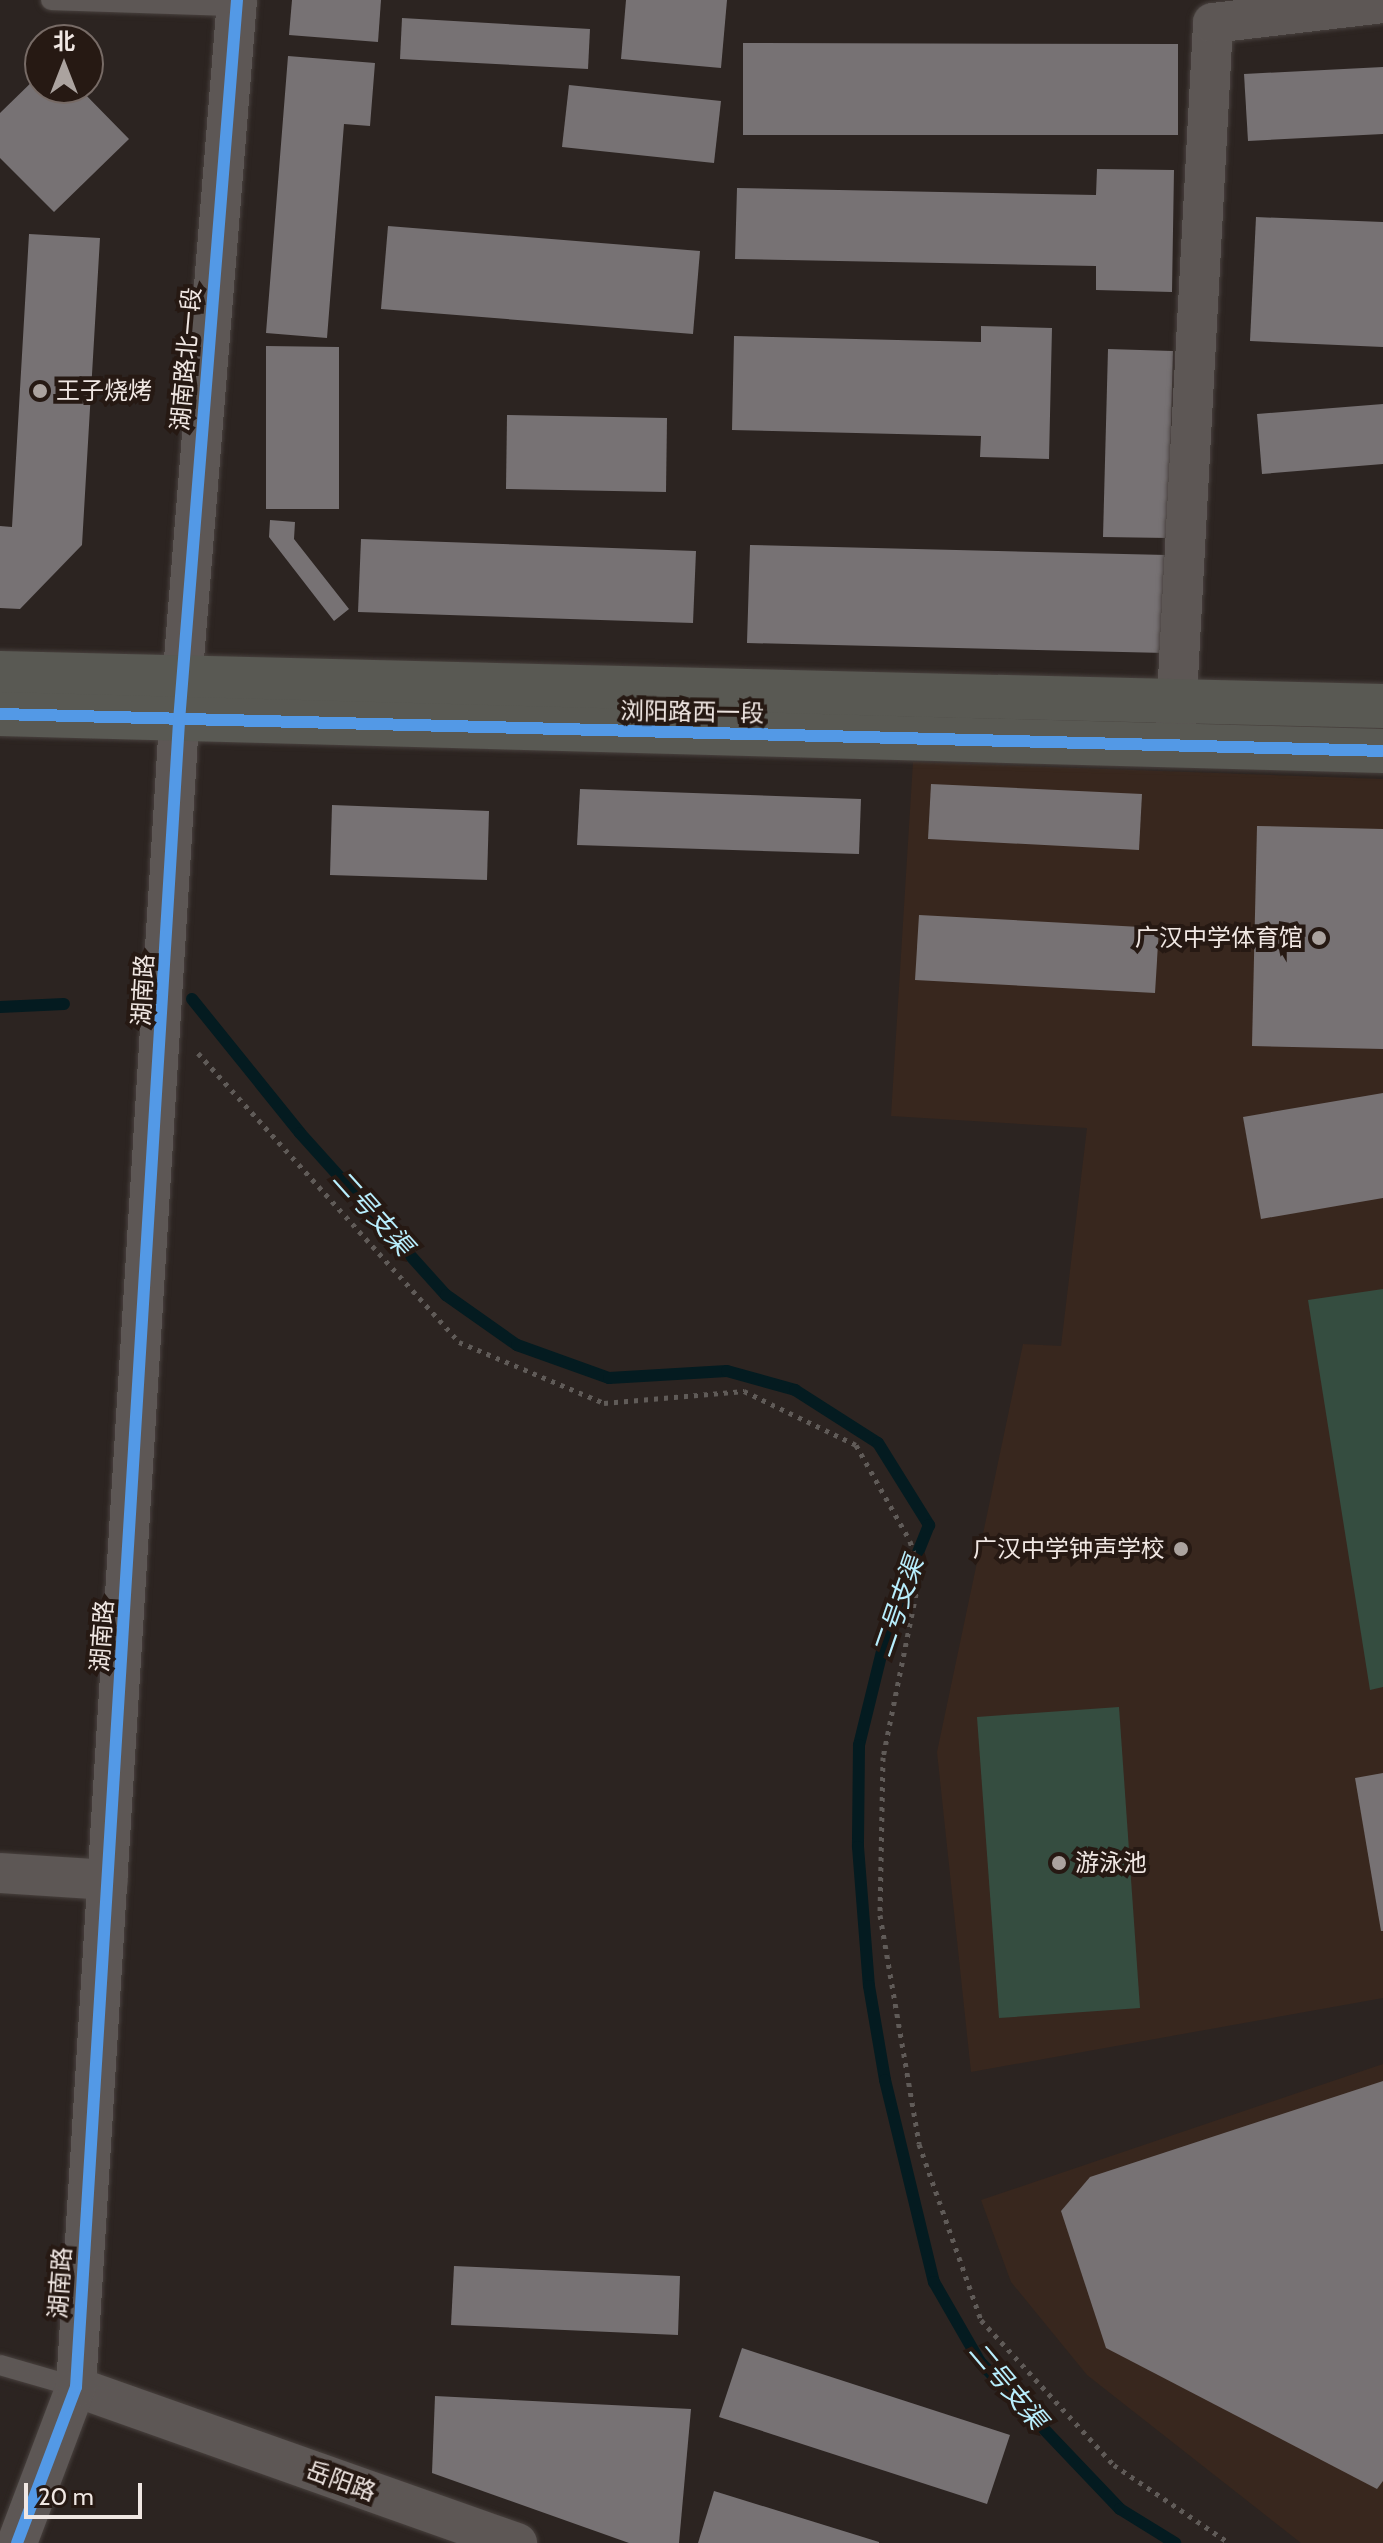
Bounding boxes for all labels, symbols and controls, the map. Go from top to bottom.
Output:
north arrow [24,24,104,104]
text: 北 [53,28,75,55]
street label: 湖南路北一段 [165,286,207,432]
place label: 王子烧烤 [56,377,152,405]
marker: 王子烧烤 [31,382,49,400]
street label: 浏阳路西一段 [620,696,764,728]
place label: 广汉中学体育馆 [1135,924,1303,952]
marker: 广汉中学体育馆 [1310,929,1328,947]
street label: 湖南路 [127,953,159,1027]
water label: 二号支渠 [326,1164,418,1262]
place label: 广汉中学钟声学校 [973,1535,1165,1563]
marker: 广汉中学钟声学校 [1172,1540,1190,1558]
water label: 二号支渠 [867,1553,931,1661]
street label: 湖南路 [85,1599,119,1673]
place label: 游泳池 [1075,1849,1147,1877]
marker: 游泳池 [1050,1854,1068,1872]
street label: 湖南路 [43,2246,77,2320]
water label: 二号支渠 [962,2336,1052,2436]
street label: 岳阳路 [302,2455,380,2507]
scale bar [28,2467,146,2517]
text: 20 m [38,2482,94,2511]

